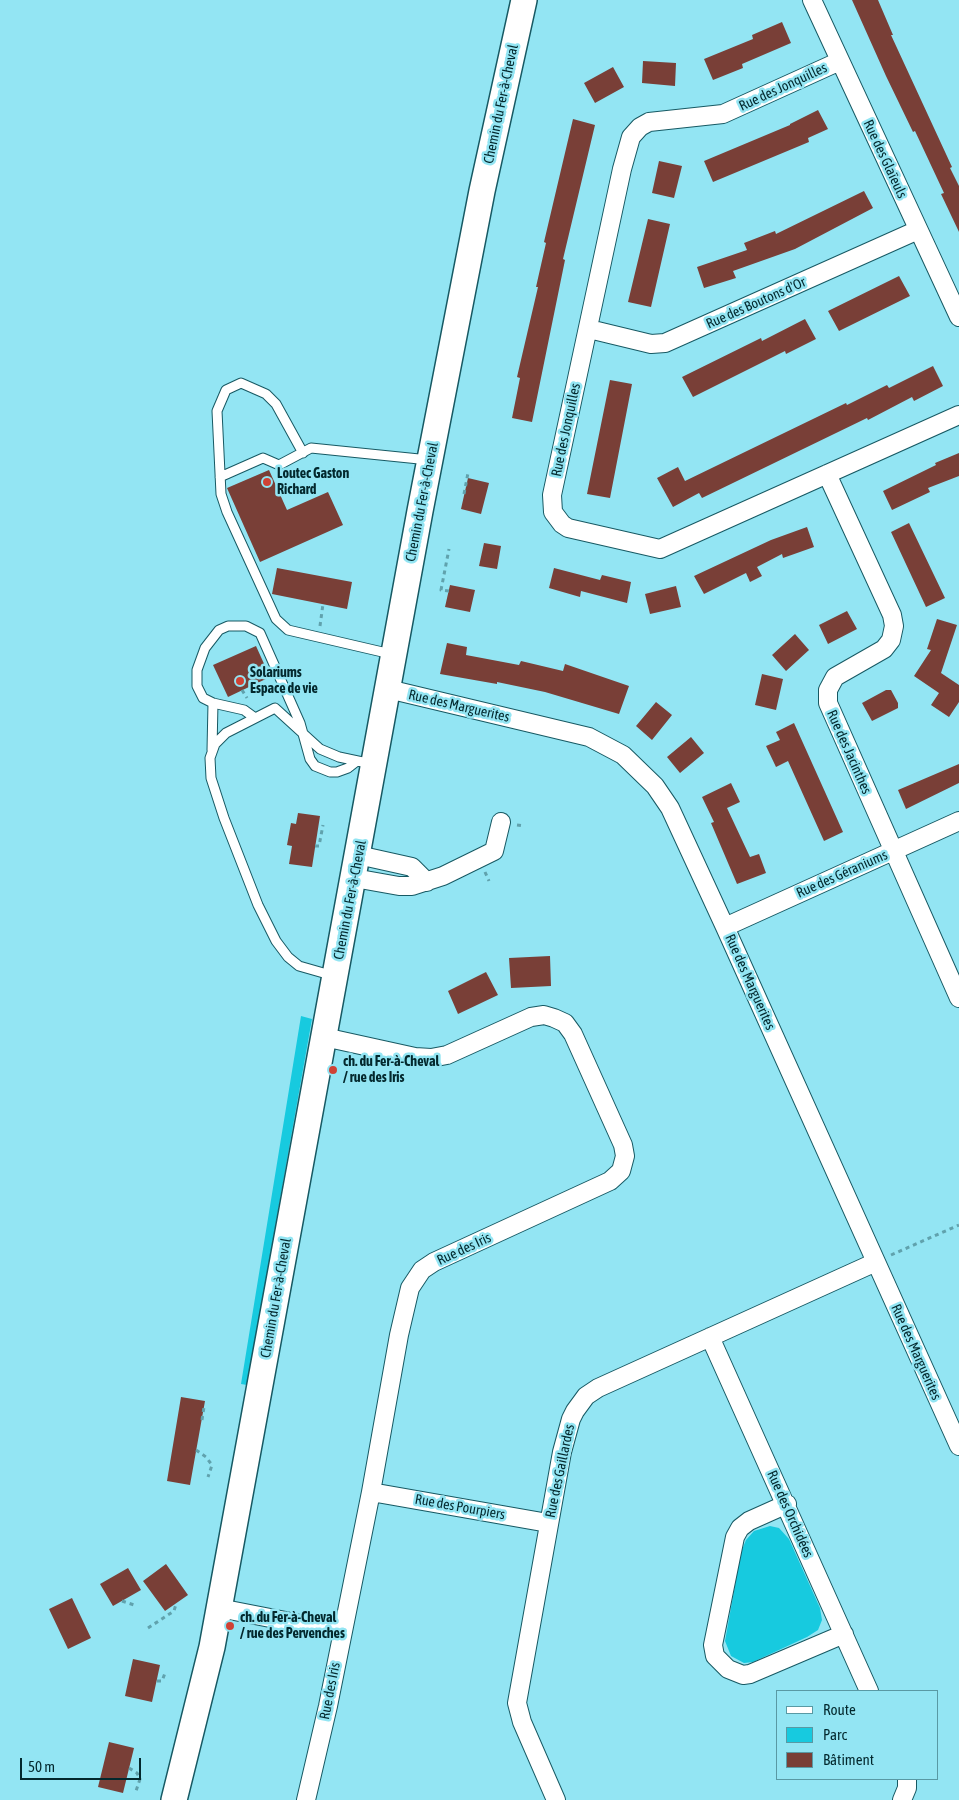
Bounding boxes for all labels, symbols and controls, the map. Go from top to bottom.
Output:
street label: Chemin du Fer-à-Cheval [480,43,522,165]
street label: Rue des Jonquilles [736,59,830,115]
street label: Rue des Glaïeuls [860,117,910,201]
street label: Rue des Boutons d'Or [704,274,808,332]
street label: Rue des Jonquilles [548,382,584,478]
street label: Chemin du Fer-à-Cheval [402,441,442,563]
place label: Loutec Gaston Richard [277,466,349,498]
marker: Loutec Gaston Richard [261,476,273,488]
place label: Solariums Espace de vie [250,665,318,698]
marker: Solariums Espace de vie [234,675,246,687]
street label: Rue des Marguerites [407,686,511,726]
street label: Rue des Jacinthes [823,707,875,797]
street label: Chemin du Fer-à-Cheval [330,839,370,961]
street label: Rue des Géraniums [794,846,890,902]
street label: Rue des Marguerites [721,931,779,1033]
place label: ch. du Fer-à-Cheval / rue des Iris [343,1054,439,1086]
marker: ch. du Fer-à-Cheval / rue des Iris [327,1064,339,1076]
street label: Rue des Iris [434,1229,494,1269]
street label: Chemin du Fer-à-Cheval [257,1237,295,1359]
street label: Rue des Marguerites [887,1301,945,1403]
street label: Rue des Gaillardes [542,1423,578,1519]
street label: Rue des Orchidées [763,1468,817,1560]
street label: Rue des Pourpiers [414,1491,506,1523]
place label: ch. du Fer-à-Cheval / rue des Pervenches [240,1610,345,1642]
marker: ch. du Fer-à-Cheval / rue des Pervenches [224,1620,236,1632]
street label: Rue des Iris [316,1661,344,1721]
legend [776,1690,939,1780]
text: Route [823,1701,856,1718]
text: Parc [823,1726,847,1743]
scale bar [22,1748,144,1780]
text: Bâtiment [823,1751,874,1768]
text: 50 m [28,1758,55,1775]

